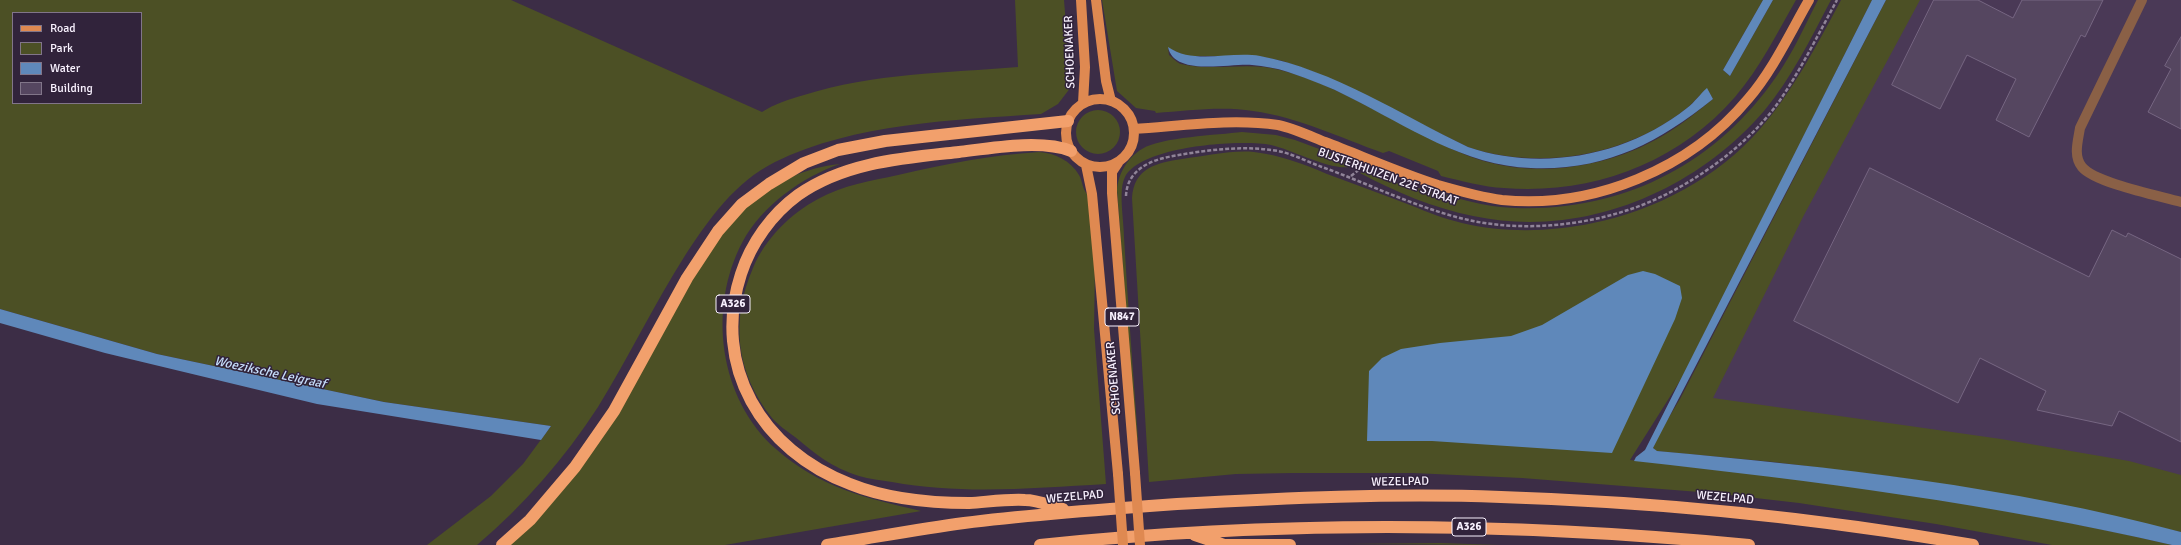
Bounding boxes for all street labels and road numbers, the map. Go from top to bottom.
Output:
street label: SCHOENAKER [1062,15,1078,89]
street label: BIJSTERHUIZEN 22E STRAAT [1316,145,1460,209]
road number: A326 [716,295,750,313]
road number: N847 [1105,308,1139,326]
street label: SCHOENAKER [1104,341,1124,415]
street label: WEZELPAD [1371,474,1429,490]
street label: WEZELPAD [1046,487,1104,507]
street label: WEZELPAD [1696,488,1754,508]
road number: A326 [1452,518,1486,536]

